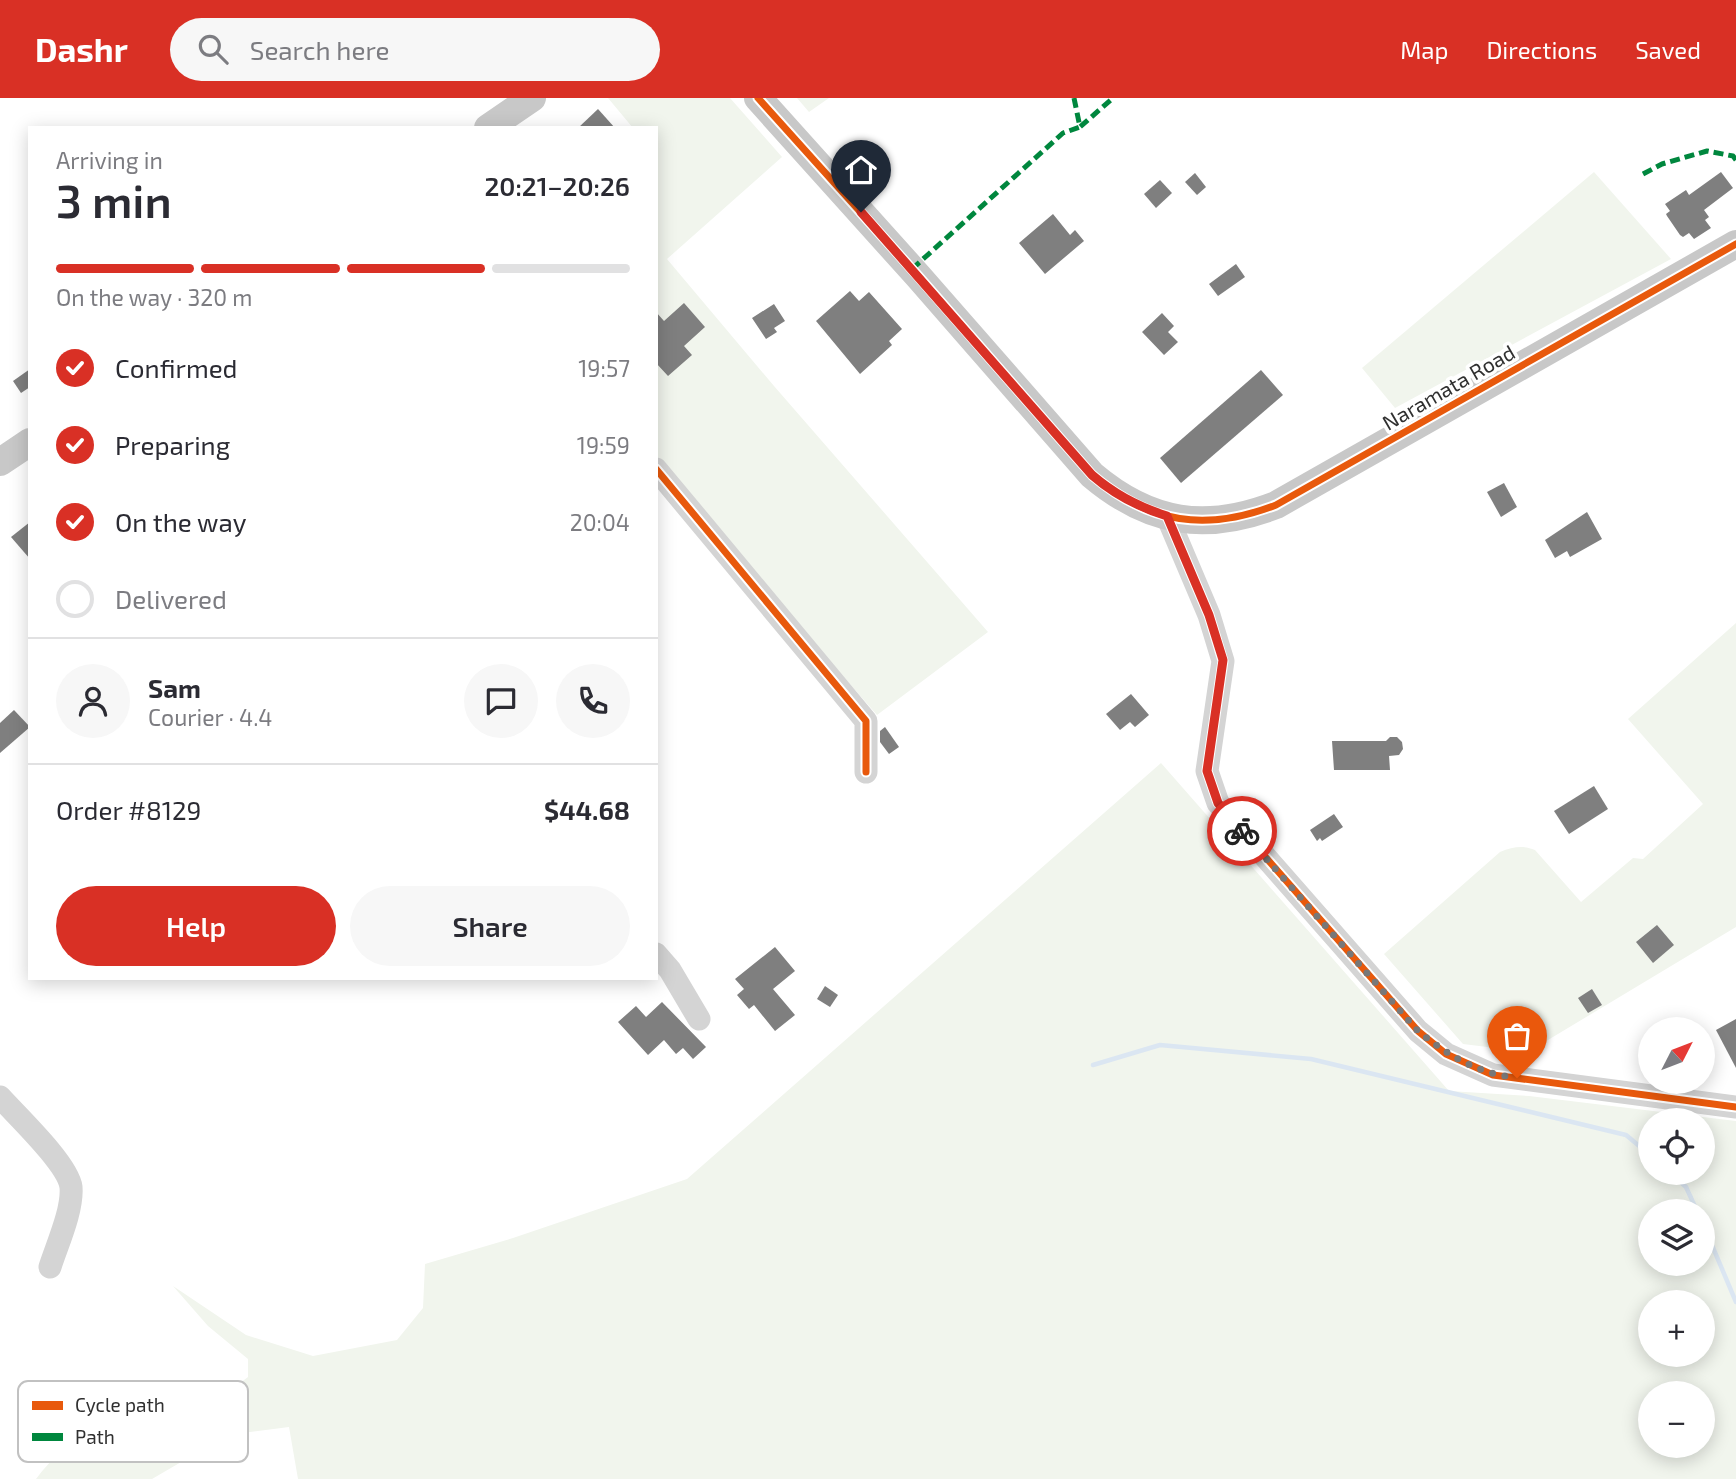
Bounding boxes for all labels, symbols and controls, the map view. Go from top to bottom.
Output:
search box [170,18,660,81]
text: Dashr [35,29,128,69]
icon: search [194,30,232,68]
text: Search here [250,34,389,65]
text: Map [1400,35,1448,64]
text: Directions [1486,35,1597,64]
text: Saved [1635,35,1701,64]
pin [831,140,891,212]
text: Arriving in [56,146,163,174]
icon: home [842,151,880,189]
text: 20:21–20:26 [484,170,630,201]
text: 3 min [56,172,172,227]
text: On the way · 320 m [56,283,252,311]
street label: Naramata Road [1378,339,1519,435]
icon: check [56,349,94,387]
text: Confirmed [115,352,238,383]
text: 19:57 [578,354,630,382]
icon: check [56,426,94,464]
text: Preparing [115,429,230,460]
text: 19:59 [577,431,630,459]
icon: check [56,503,94,541]
text: On the way [115,506,246,537]
text: 20:04 [570,508,630,536]
text: Delivered [115,583,227,614]
button: person [56,664,130,738]
button: chat [464,664,538,738]
button: phone [556,664,630,738]
text: Sam [148,672,201,703]
text: Courier · 4.4 [148,703,272,731]
text: Order #8129 [56,794,202,825]
text: $44.68 [544,794,630,825]
courier [1207,796,1277,866]
icon: bike [1223,812,1261,850]
button: Help [56,886,336,966]
button: Share [350,886,630,966]
pin [1487,1006,1547,1078]
icon: bag [1498,1017,1536,1055]
north arrow [1638,1017,1715,1094]
map controls [1638,1017,1715,1458]
button: locate [1638,1108,1715,1185]
button: layers [1638,1199,1715,1276]
button: + [1638,1290,1715,1367]
legend [18,1381,248,1462]
button: − [1638,1381,1715,1458]
text: Cycle path [75,1393,165,1416]
text: Path [75,1425,115,1448]

